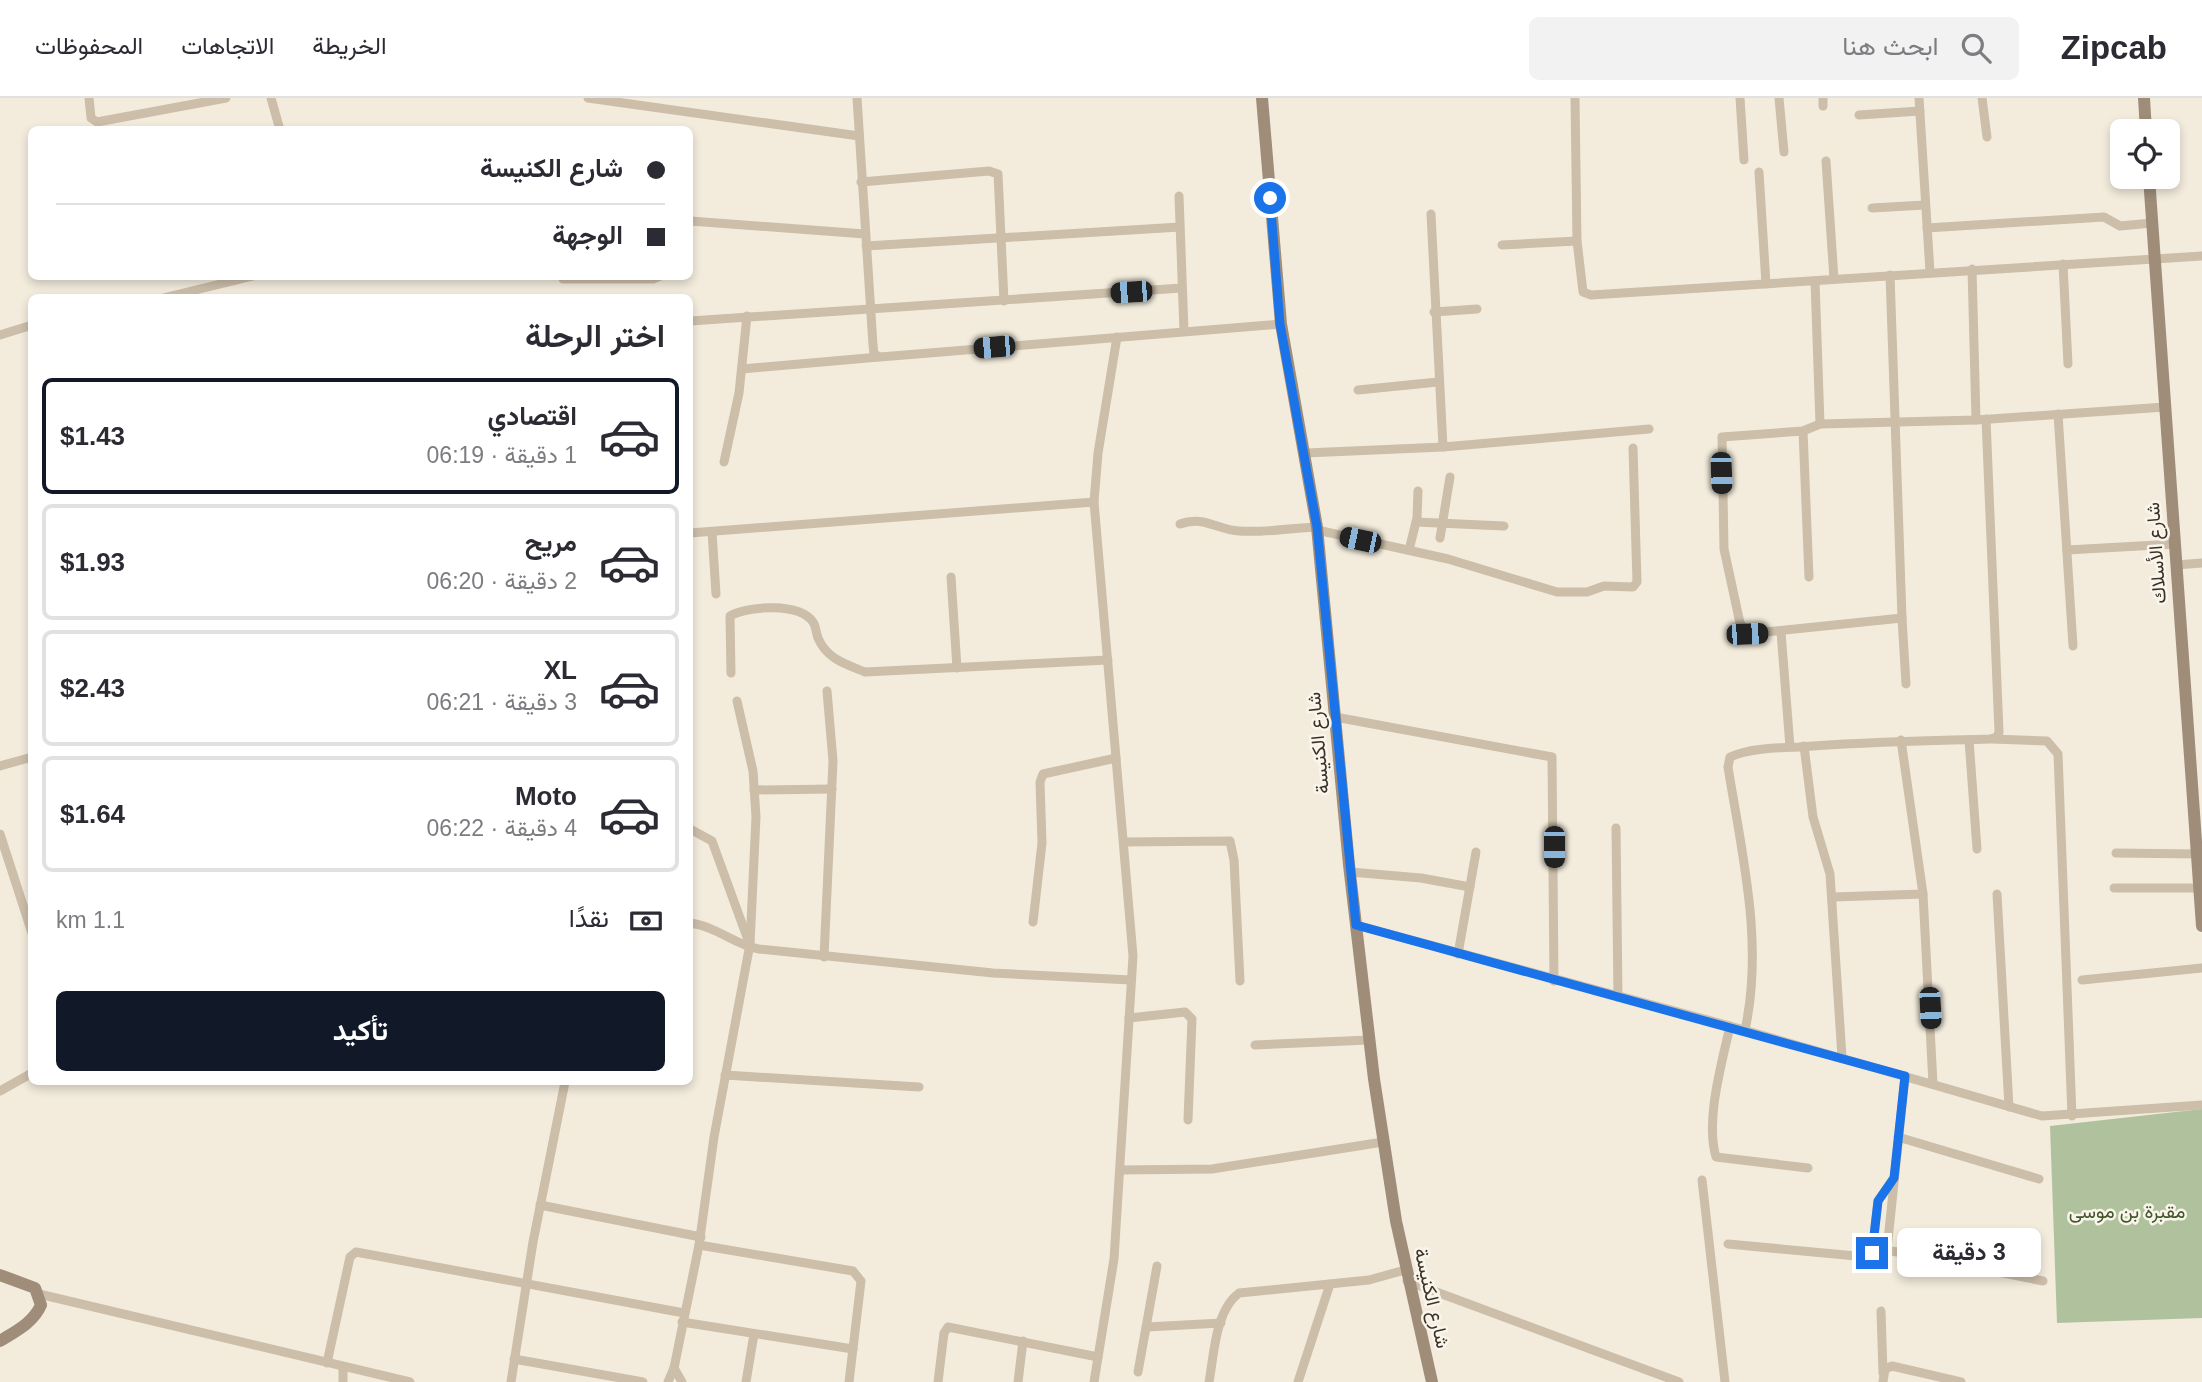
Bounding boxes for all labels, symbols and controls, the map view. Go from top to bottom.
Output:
search box [1529,17,2019,80]
icon: search [1957,29,1995,67]
text: Zipcab [2061,29,2167,66]
text: ابحث هنا [1842,31,1939,61]
text: المحفوظات [35,32,143,59]
text: الاتجاهات [181,32,274,59]
text: الخريطة [312,32,387,59]
map controls [2110,119,2180,189]
button: locate [2110,119,2180,189]
text: شارع الكنيسة [480,153,623,183]
route start [1254,182,1286,214]
text: الوجهة [552,220,623,250]
car [1110,280,1153,304]
text: اختر الرحلة [525,318,665,354]
car [973,335,1016,359]
text: اقتصادي [488,401,577,431]
icon: car [598,405,661,468]
text: $1.43 [60,421,125,451]
text: 1 دقيقة · 06:19 [427,442,577,468]
car [1710,452,1733,494]
street label: شارع الأسلاك [2142,501,2172,605]
car [1338,525,1383,555]
text: مريح [525,527,577,557]
icon: car [598,531,661,594]
text: $1.93 [60,547,125,577]
text: 2 دقيقة · 06:20 [427,568,577,594]
car [1726,623,1769,645]
text: XL [544,655,577,685]
icon: car [598,657,661,720]
text: $2.43 [60,673,125,703]
text: 3 دقيقة · 06:21 [427,689,577,715]
street label: شارع الكنيسة [1303,691,1335,795]
text: Moto [515,781,577,811]
icon: car [598,783,661,846]
text: $1.64 [60,799,125,829]
text: 4 دقيقة · 06:22 [427,815,577,841]
car [1544,826,1565,868]
icon: cash [627,902,665,940]
text: نقدًا [569,903,609,933]
text: 1.1 km [56,907,125,933]
car [1919,986,1942,1030]
button: تأكيد [56,991,665,1071]
park label: مقبرة بن موسى [2069,1201,2185,1223]
callout: 3 دقيقة [1896,1228,2040,1278]
route end [1856,1237,1888,1269]
text: 3 دقيقة [1932,1239,2006,1265]
street label: شارع الكنيسة [1408,1246,1454,1351]

